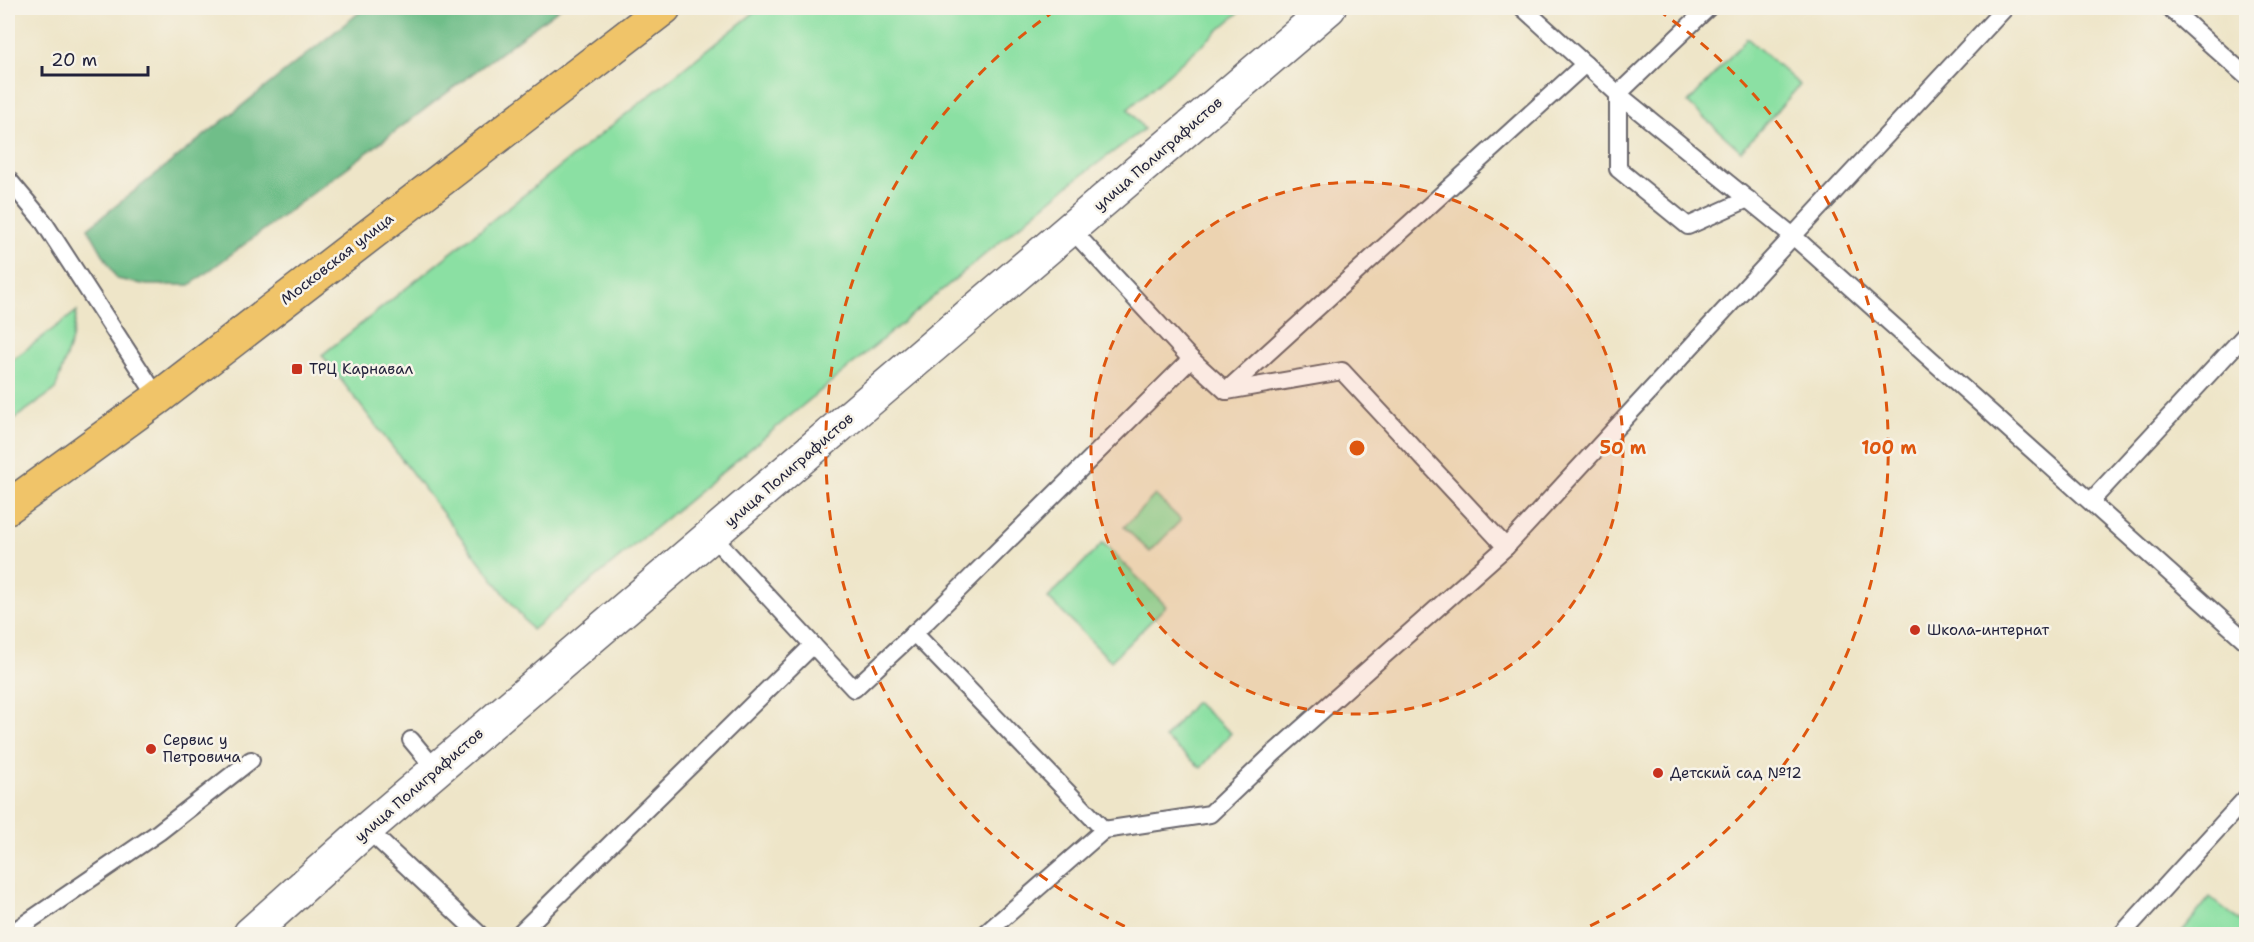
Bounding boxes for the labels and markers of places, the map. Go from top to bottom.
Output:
place label: ТРЦ Карнавал [309,359,414,379]
marker: ТРЦ Карнавал [290,362,304,376]
centre of rings [1347,438,1367,458]
place label: Школа-интернат [1927,620,2049,640]
marker: Школа-интернат [1908,623,1922,637]
place label: Сервис у Петровича [163,730,242,767]
marker: Сервис у Петровича [144,742,158,756]
place label: Детский сад №12 [1670,763,1802,783]
marker: Детский сад №12 [1651,766,1665,780]

